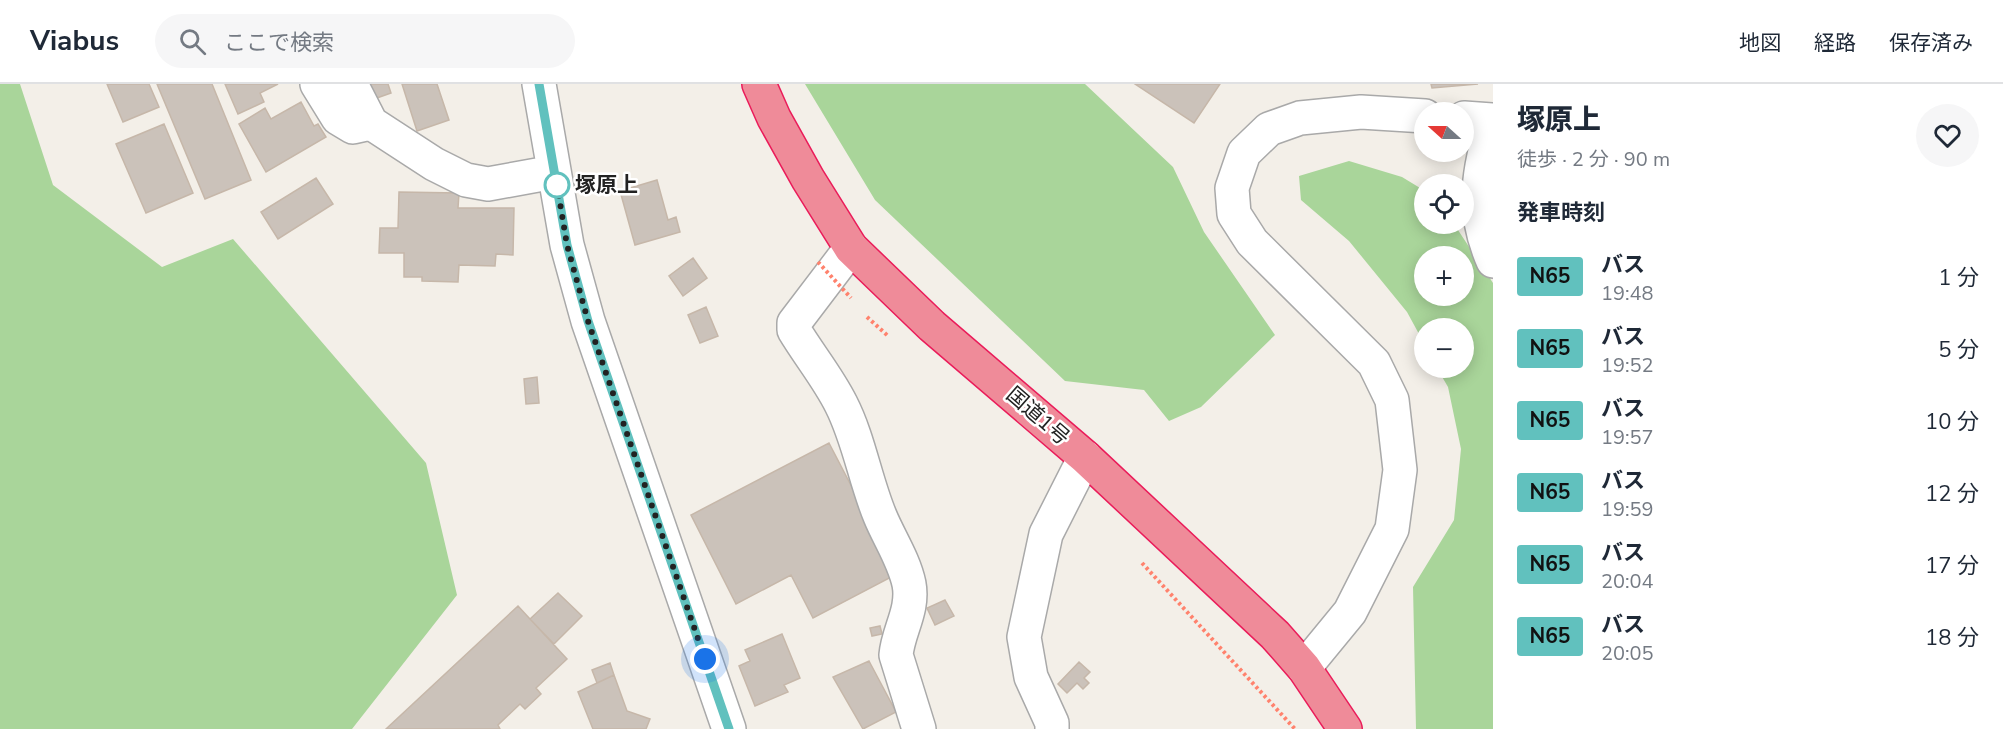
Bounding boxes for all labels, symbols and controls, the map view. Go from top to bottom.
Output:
search box [155,14,575,68]
text: Viabus [30,22,119,60]
icon: search [176,25,209,58]
text: ここで検索 [224,28,334,58]
text: 地図 [1739,29,1781,57]
text: 経路 [1814,29,1856,57]
text: 保存済み [1889,29,1973,57]
text: 塚原上 [1517,101,1601,139]
north arrow [1414,102,1474,162]
map controls [1414,102,1474,378]
button: heart [1916,104,1979,167]
text: 徒歩 · 2 分 · 90 m [1517,146,1670,173]
place label: 塚原上 [575,171,638,199]
marker: 塚原上 [544,172,570,198]
button: locate [1414,174,1474,234]
text: 発車時刻 [1517,198,1605,228]
button: + [1414,246,1474,306]
text: バス [1601,250,1645,280]
text: N65 [1530,262,1570,290]
text: 1 分 [1938,263,1979,293]
text: 19:48 [1601,280,1654,307]
button: − [1414,318,1474,378]
text: バス [1601,322,1645,352]
text: N65 [1530,334,1570,362]
text: 5 分 [1938,335,1979,365]
text: 19:52 [1601,352,1654,379]
street label: 国道1号 [1000,381,1076,451]
text: バス [1601,394,1645,424]
text: N65 [1530,406,1570,434]
text: 10 分 [1925,407,1979,437]
text: 19:57 [1601,424,1654,451]
text: バス [1601,466,1645,496]
text: N65 [1530,478,1570,506]
text: 12 分 [1925,479,1979,509]
text: 19:59 [1601,496,1654,523]
text: バス [1601,538,1645,568]
text: N65 [1530,550,1570,578]
text: 17 分 [1925,551,1979,581]
text: 20:04 [1601,568,1654,595]
text: バス [1601,610,1645,640]
text: N65 [1530,622,1570,650]
text: 18 分 [1925,623,1979,653]
text: 20:05 [1601,640,1654,667]
your location [690,644,720,674]

